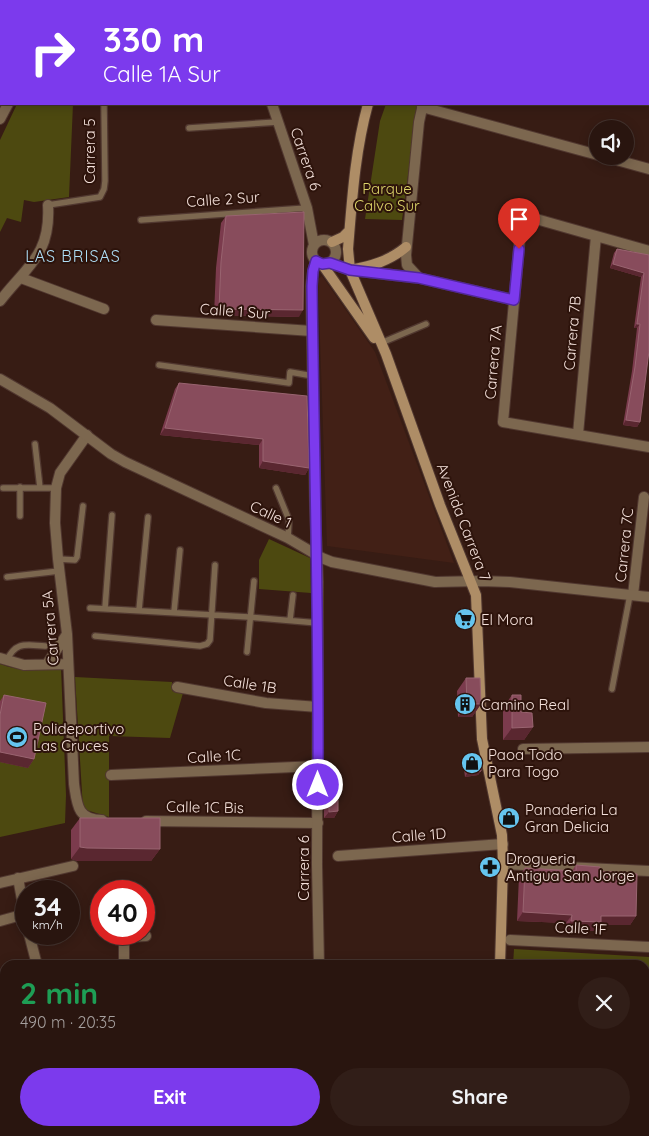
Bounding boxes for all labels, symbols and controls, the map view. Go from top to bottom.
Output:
text: 330 m [103,17,204,61]
icon: right [20,20,85,85]
text: Calle 1A Sur [103,60,221,88]
street label: Carrera 5 [80,118,99,184]
map controls [589,120,634,165]
button: sound [589,120,634,165]
street label: Carrera 6 [286,125,326,193]
park label: Parque Calvo Sur [354,179,420,215]
street label: Calle 2 Sur [186,187,260,211]
pin [498,198,540,249]
icon: arrive [505,205,533,233]
district label: LAS BRISAS [25,246,121,266]
street label: Carrera 7B [559,295,585,371]
street label: Calle 1 Sur [199,299,271,323]
street label: Carrera 7A [480,324,506,400]
street label: Avenida Carrera 7 [433,460,495,584]
street label: Calle 1 [247,496,295,532]
street label: Carrera 7C [611,507,637,583]
street label: Carrera 5A [37,589,63,666]
supermarket icon: El Mora [453,607,477,631]
place label: El Mora [481,610,533,629]
street label: Calle 1B [222,670,278,698]
building icon: Camino Real [453,692,477,716]
place label: Camino Real [481,695,570,714]
place label: Polideportivo Las Cruces [33,719,124,755]
sports icon: Polideportivo Las Cruces [5,725,29,749]
street label: Calle 1C [187,745,241,767]
place label: Paoa Todo Para Togo [488,745,563,781]
shop icon: Paoa Todo Para Togo [460,751,484,775]
position arrow [291,758,343,810]
street label: Calle 1C Bis [166,797,244,817]
place label: Panaderia La Gran Delicia [525,800,618,836]
shop icon: Panaderia La Gran Delicia [497,806,521,830]
street label: Calle 1D [391,824,447,846]
street label: Carrera 6 [294,835,313,901]
place label: Drogueria Antigua San Jorge [506,849,635,885]
pharmacy icon: Drogueria Antigua San Jorge [478,855,502,879]
speed limit sign: 40 [90,880,155,945]
text: 34 [33,891,62,922]
text: km/h [32,917,63,932]
street label: Calle 1F [554,917,608,939]
text: 2 min [20,974,98,1012]
button: close [578,977,630,1029]
text: 490 m · 20:35 [20,1012,116,1032]
button: Exit [20,1068,320,1126]
button: Share [330,1068,630,1126]

